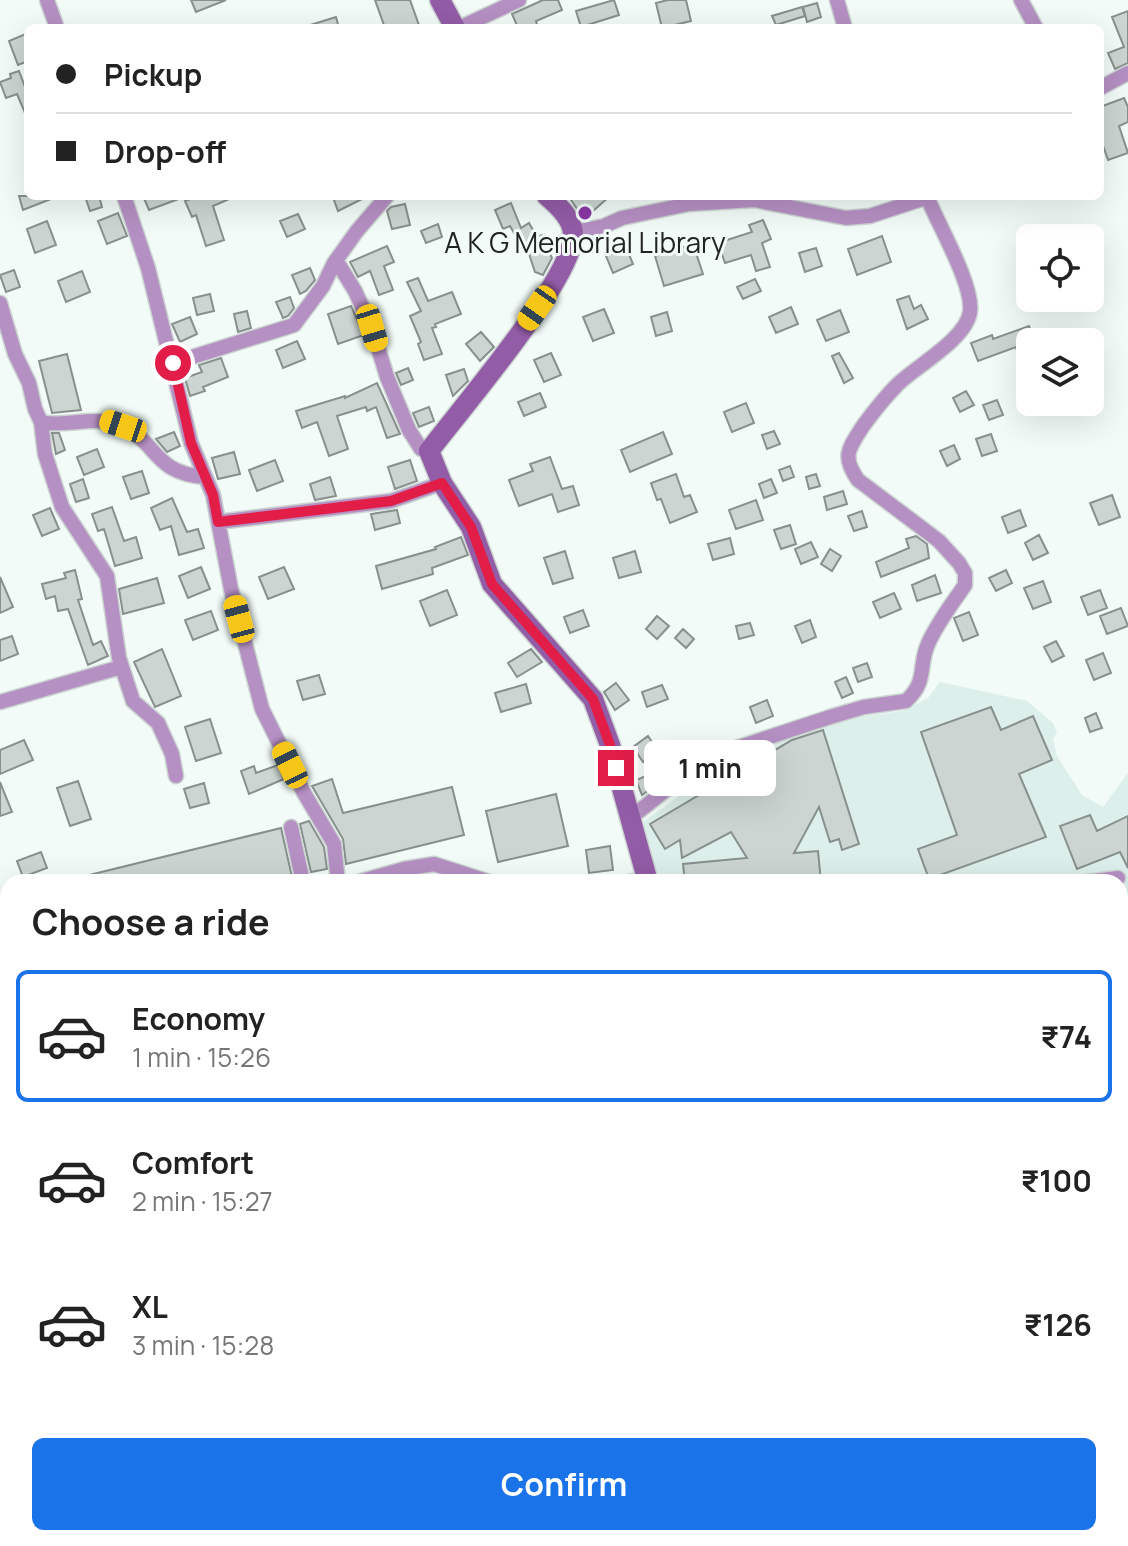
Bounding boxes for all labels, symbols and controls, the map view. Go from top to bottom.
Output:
text: Pickup [104,54,202,95]
text: Drop-off [104,131,226,172]
marker: A K G Memorial Library [576,204,594,222]
place label: A K G Memorial Library [444,223,726,261]
map controls [1016,224,1104,416]
button: locate [1016,224,1104,312]
car [513,281,561,335]
car [354,302,390,354]
button: layers [1016,328,1104,416]
route start [155,345,191,381]
car [96,407,150,445]
car [221,593,257,645]
car [269,738,311,792]
callout: 1 min [644,740,776,796]
route end [598,750,634,786]
text: 1 min [678,750,742,786]
text: Choose a ride [32,897,270,946]
text: Economy [132,998,265,1039]
icon: car [36,1000,108,1072]
text: ₹74 [1040,1016,1092,1057]
text: 1 min · 15:26 [132,1039,271,1075]
text: Comfort [132,1142,254,1183]
icon: car [36,1144,108,1216]
text: ₹100 [1021,1160,1092,1201]
text: 2 min · 15:27 [132,1183,273,1219]
text: XL [132,1286,168,1327]
icon: car [36,1288,108,1360]
text: ₹126 [1024,1304,1092,1345]
text: 3 min · 15:28 [132,1327,274,1363]
button: Confirm [32,1438,1096,1530]

